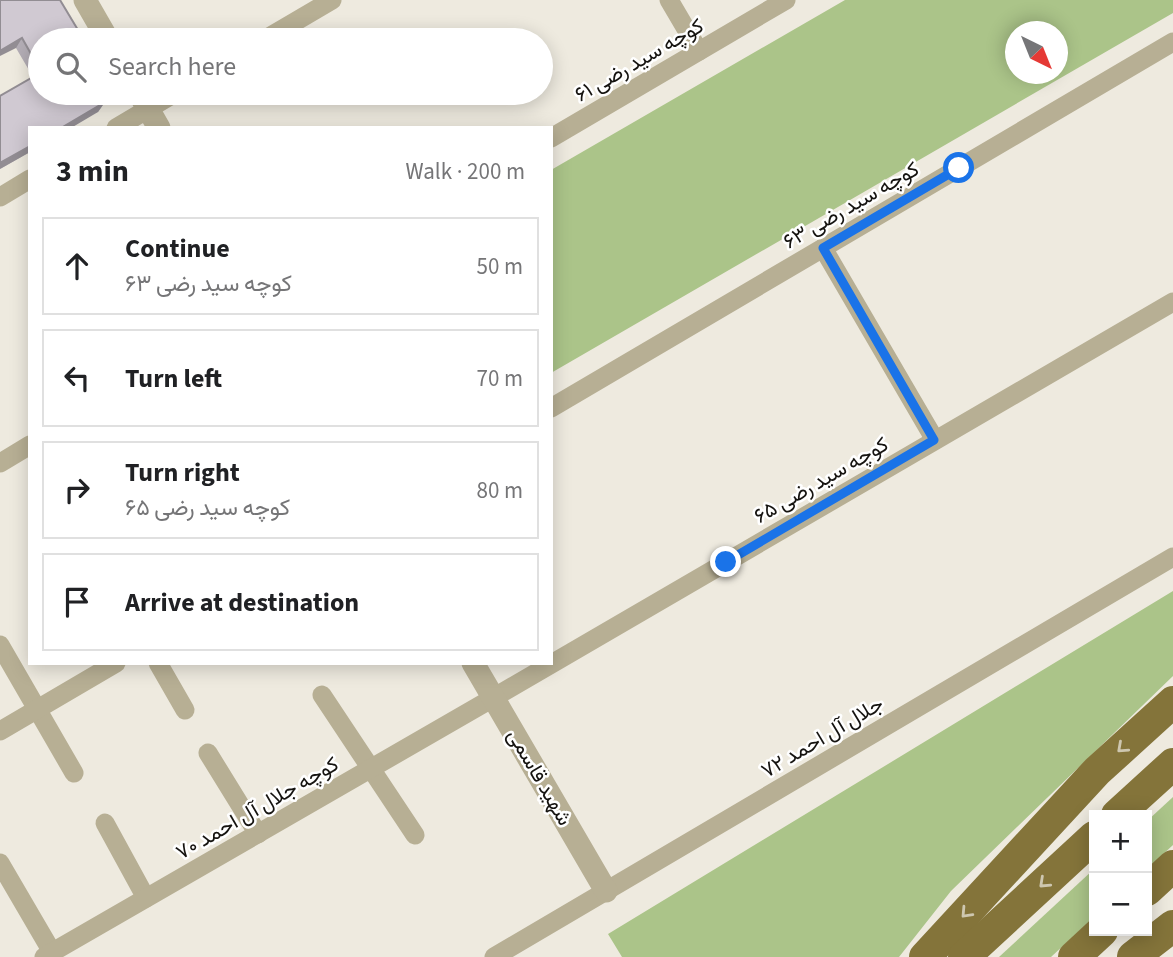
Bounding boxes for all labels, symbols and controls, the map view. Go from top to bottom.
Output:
street label: کوچه سید رضی ۶۱ [569,11,709,109]
north arrow [1005,21,1068,84]
search box [28,28,553,105]
icon: search [52,48,90,86]
text: Search here [108,48,236,85]
text: 3 min [56,150,129,193]
route start [943,152,974,183]
street label: کوچه سید رضی ۶۳ [778,154,924,256]
text: Walk · 200 m [406,155,525,188]
text: Continue [125,230,230,267]
icon: ahead [58,247,96,285]
text: 50 m [476,250,523,283]
text: کوچه سید رضی ۶۳ [125,267,292,300]
icon: left [58,359,96,397]
text: Turn left [125,360,222,397]
text: 70 m [476,362,523,395]
street label: کوچه سید رضی ۶۵ [748,429,894,531]
text: Turn right [125,454,240,491]
icon: right [58,471,96,509]
text: 80 m [476,474,523,507]
text: کوچه سید رضی ۶۵ [125,491,290,524]
route end [710,546,741,577]
icon: arrive [58,583,96,621]
text: Arrive at destination [125,584,359,621]
street label: جلال آل احمد ۷۲ [755,689,889,785]
street label: شهید قاسمی [500,723,580,831]
one-way arrow [1117,739,1130,752]
street label: کوچه جلال آل احمد ۷۰ [170,749,344,867]
map controls [1089,810,1152,936]
button: + [1089,810,1152,873]
button: − [1089,873,1152,936]
one-way arrow [1039,874,1052,887]
one-way arrow [962,905,974,918]

